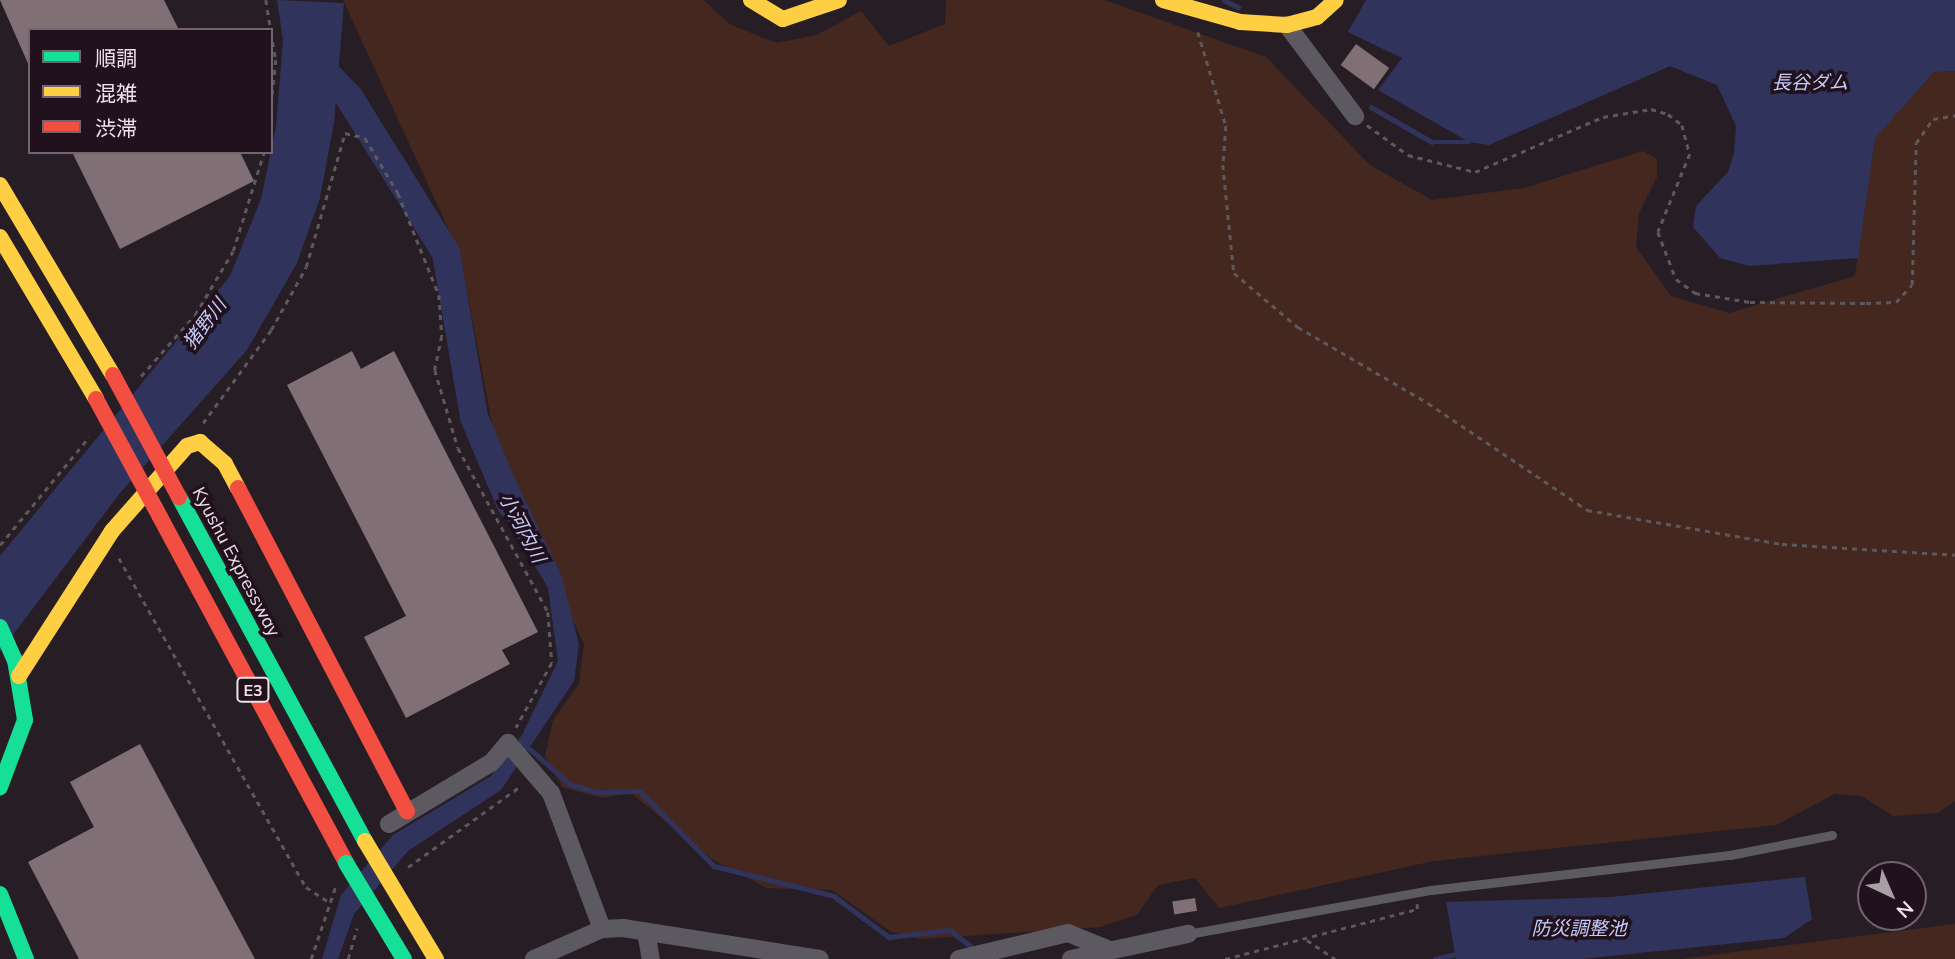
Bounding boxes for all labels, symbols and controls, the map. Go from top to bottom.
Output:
legend [28,28,273,154]
text: 順調 [95,45,137,71]
water label: 長谷ダム [1772,72,1848,94]
text: 混雑 [95,80,137,106]
text: 渋滞 [95,115,137,141]
water label: 猪野川 [179,294,231,354]
street label: Kyushu Expressway [187,484,285,640]
water label: 小河内川 [494,489,550,567]
road number: E3 [236,678,270,702]
north arrow [1857,861,1927,931]
text: N [1892,896,1919,923]
water label: 防災調整池 [1532,918,1626,940]

